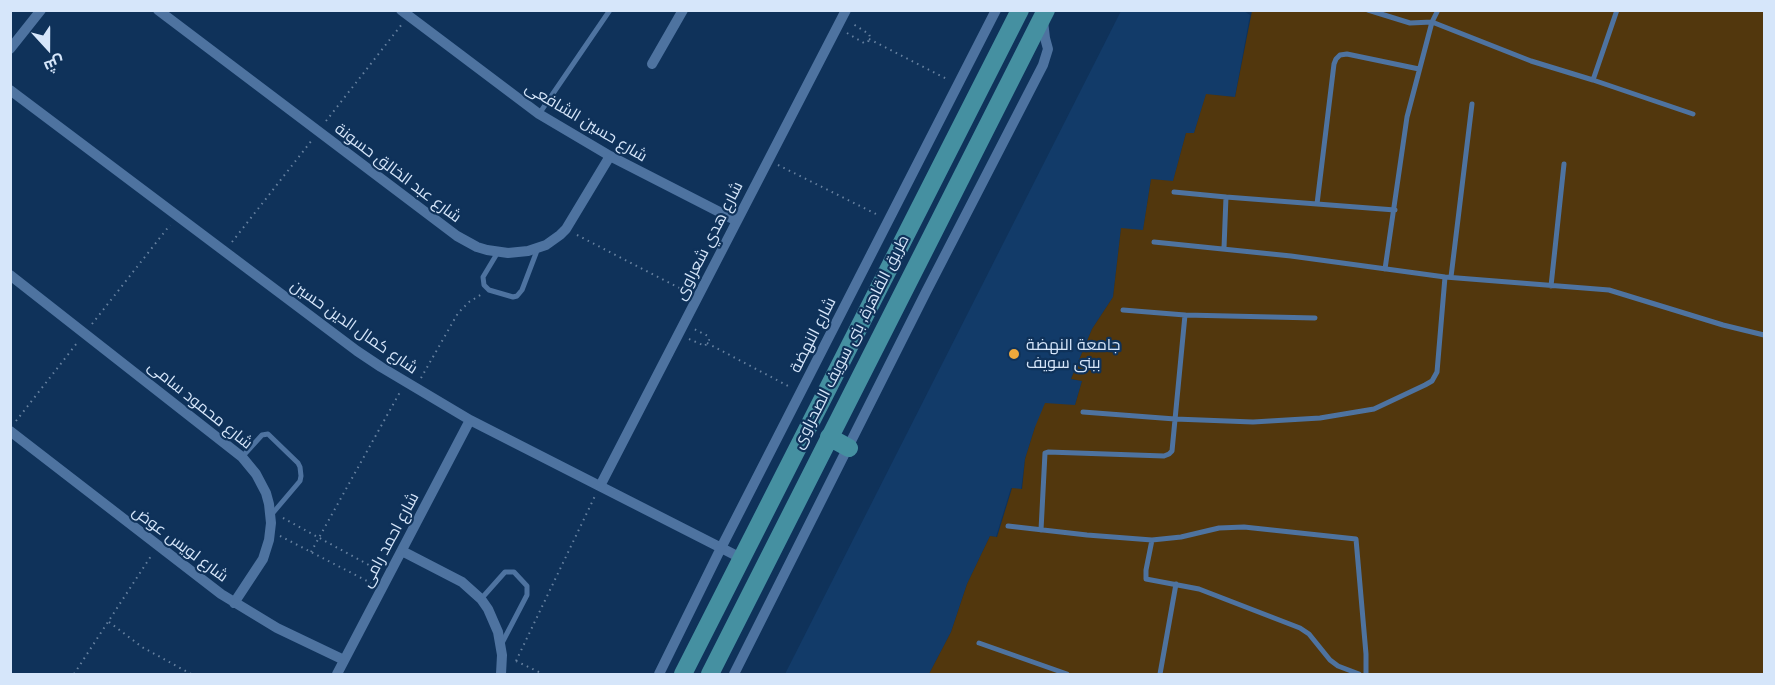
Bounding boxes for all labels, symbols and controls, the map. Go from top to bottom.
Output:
north arrow [18,18,78,78]
text: ش [41,52,68,78]
street label: شارع حسين الشافعى [521,78,651,166]
street label: شارع عبد الخالق حسونة [331,119,465,227]
street label: شارع هدي شعراوى [671,178,747,304]
street label: طريق القاهرة, بنى سويف الصحراوى [789,232,913,452]
street label: شارع كمال الدين حسين [287,276,421,378]
street label: شارع النهضة [786,294,840,376]
place label: جامعة النهضة ببنى سويف [1026,335,1120,373]
marker: جامعة النهضة ببنى سويف [1007,347,1021,361]
street label: شارع محمود سامى [144,357,256,453]
street label: شارع احمد رامى [357,489,423,591]
street label: شارع لويس عوض [128,502,232,586]

